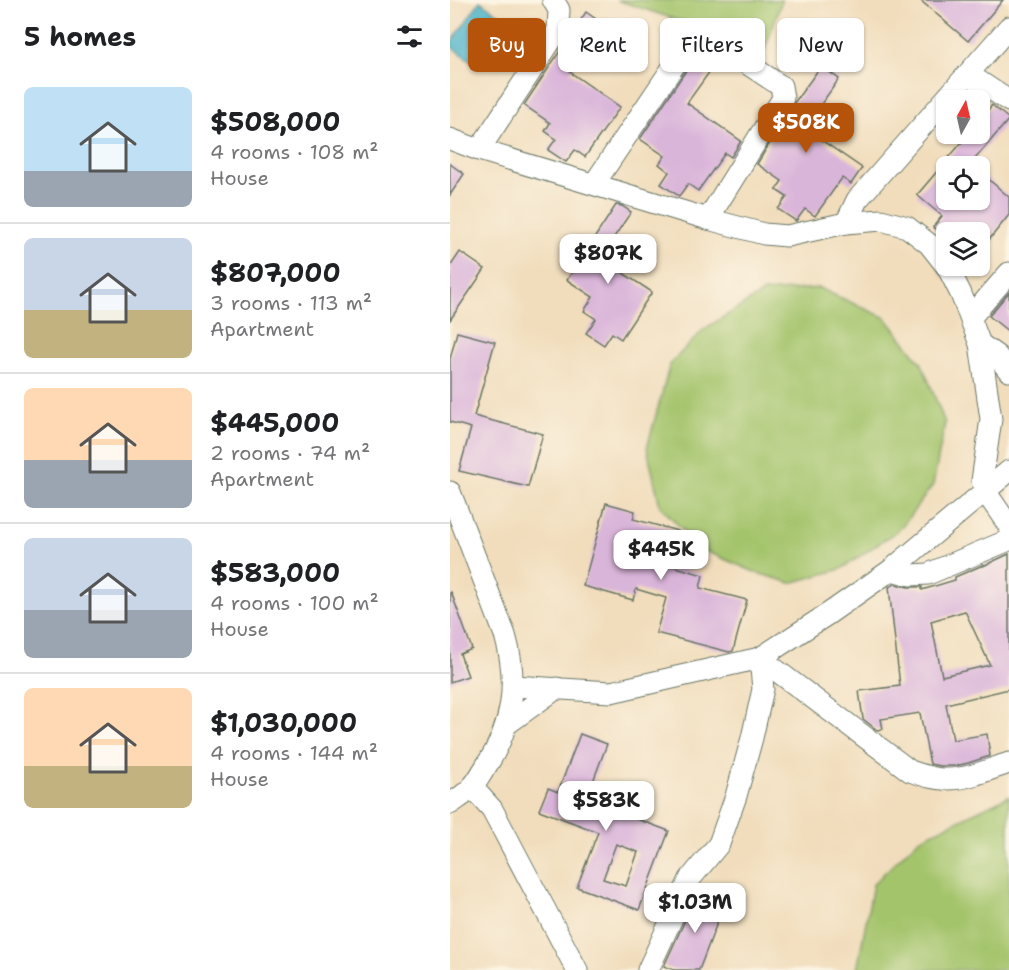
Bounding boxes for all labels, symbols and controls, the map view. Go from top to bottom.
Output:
chip: Buy [468,18,546,72]
chip: Rent [558,18,648,72]
chip: Filters [660,18,765,72]
chip: New [777,18,864,72]
text: 5 homes [24,19,136,54]
icon: filters [393,20,426,53]
north arrow [936,90,990,144]
map controls [936,90,990,276]
pin: $508K [764,103,848,154]
text: $508,000 [210,104,341,139]
text: $508K [772,109,840,135]
icon: home [72,111,144,183]
text: 4 rooms · 108 m² [210,139,379,165]
button: locate [936,156,990,210]
text: House [210,165,269,191]
button: layers [936,222,990,276]
pin: $807K [566,234,650,285]
text: $807K [574,240,642,266]
text: $807,000 [210,255,341,290]
icon: home [72,262,144,334]
text: 3 rooms · 113 m² [210,290,372,316]
text: Apartment [210,316,314,342]
text: $445,000 [210,405,339,440]
icon: home [72,412,144,484]
text: 2 rooms · 74 m² [210,440,370,466]
text: Apartment [210,466,314,492]
pin: $445K [619,530,703,581]
text: $445K [627,536,695,562]
text: $583,000 [210,555,340,590]
icon: home [72,562,144,634]
text: 4 rooms · 100 m² [210,590,379,616]
text: House [210,616,269,642]
text: $1,030,000 [210,705,357,740]
icon: home [72,712,144,784]
text: 4 rooms · 144 m² [210,740,378,766]
text: House [210,766,269,792]
pin: $583K [564,781,648,832]
text: $583K [572,787,640,813]
pin: $1.03M [646,883,744,934]
text: $1.03M [658,889,732,915]

